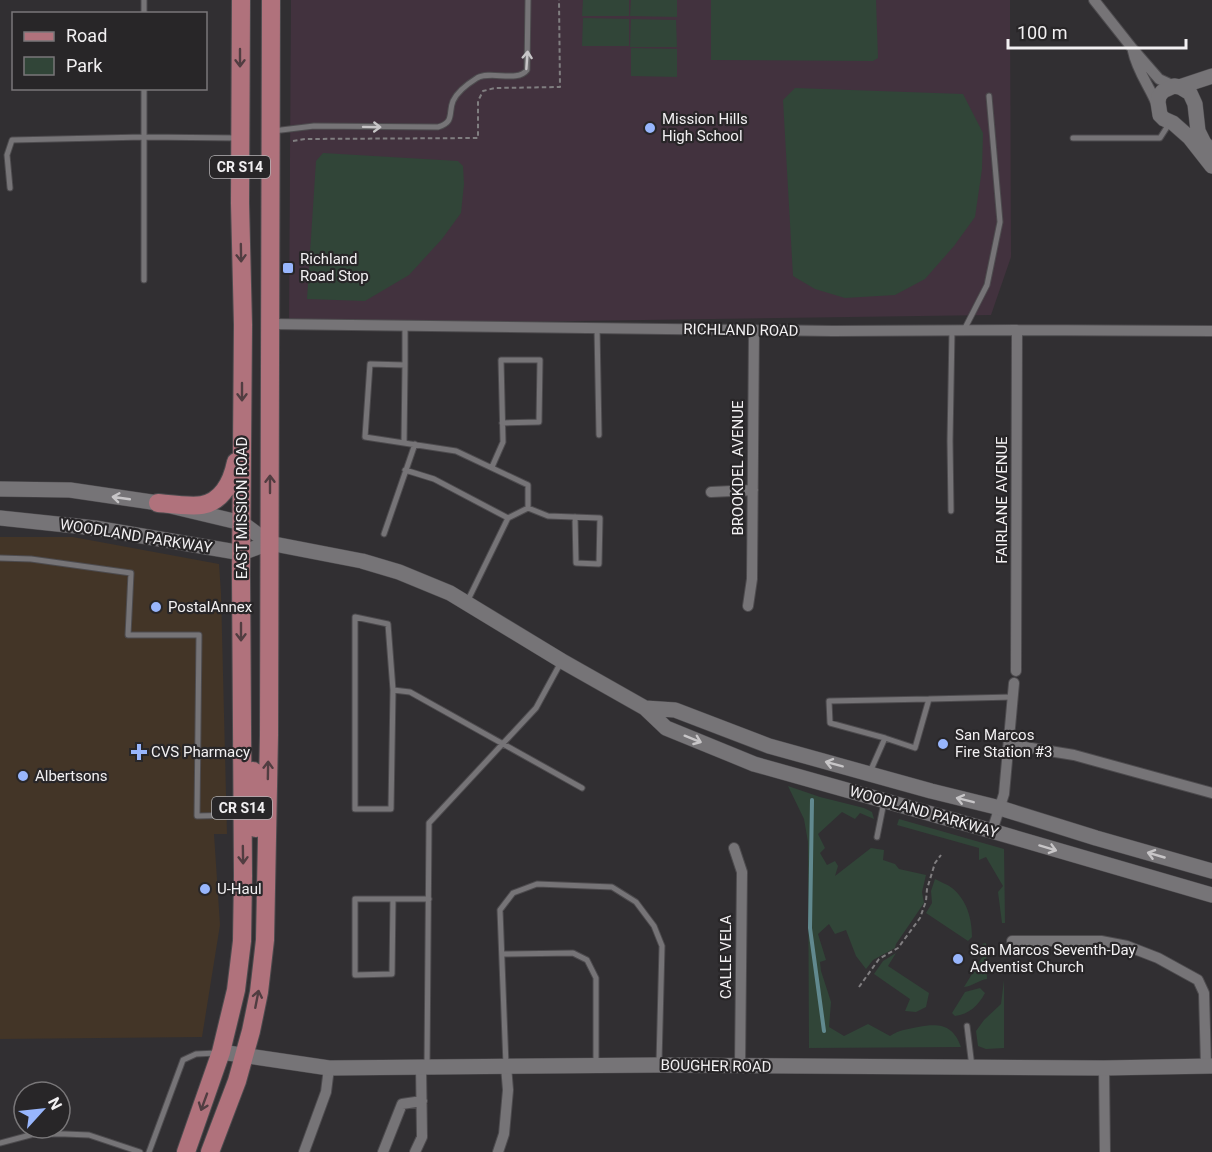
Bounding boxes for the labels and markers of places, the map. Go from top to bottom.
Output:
place label: Mission Hills High School [662,110,748,145]
marker: Mission Hills High School [643,121,657,135]
place label: Richland Road Stop [300,250,369,285]
marker: Richland Road Stop [281,261,295,275]
place label: PostalAnnex [168,598,253,616]
marker: PostalAnnex [149,600,163,614]
place label: San Marcos Fire Station #3 [955,726,1052,761]
marker: San Marcos Fire Station #3 [936,737,950,751]
place label: CVS Pharmacy [151,743,250,761]
marker: CVS Pharmacy [132,745,146,759]
place label: Albertsons [35,767,108,785]
marker: Albertsons [16,769,30,783]
place label: U-Haul [217,880,262,898]
marker: U-Haul [198,882,212,896]
place label: San Marcos Seventh-Day Adventist Church [970,941,1136,976]
marker: San Marcos Seventh-Day Adventist Church [951,952,965,966]

